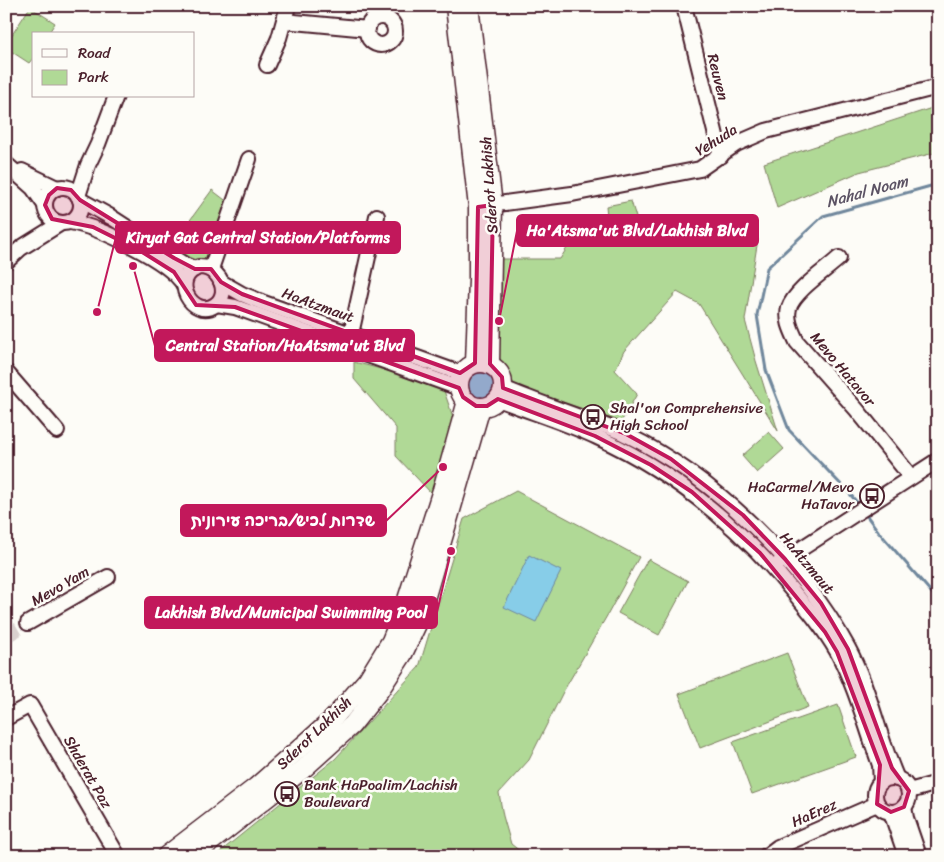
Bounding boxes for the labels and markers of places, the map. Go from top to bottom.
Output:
callout: Ha'Atsma'ut Blvd/Lakhish Blvd [517,215,758,246]
callout: Kiryat Gat Central Station/Platforms [116,222,400,253]
callout: Central Station/HaAtsma'ut Blvd [155,330,414,361]
place label: Shal'on Comprehensive High School [610,395,763,438]
bus stop icon: Shal'on Comprehensive High School [580,404,606,430]
place label: HaCarmel/Mevo HaTavor [748,474,855,517]
bus stop icon: HaCarmel/Mevo HaTavor [859,483,885,509]
callout: שדרות לכיש/בריכה עירונית [181,505,386,536]
callout: Lakhish Blvd/Municipal Swimming Pool [145,597,437,628]
place label: Bank HaPoalim/Lachish Boulevard [304,772,458,815]
bus stop icon: Bank HaPoalim/Lachish Boulevard [274,781,300,807]

